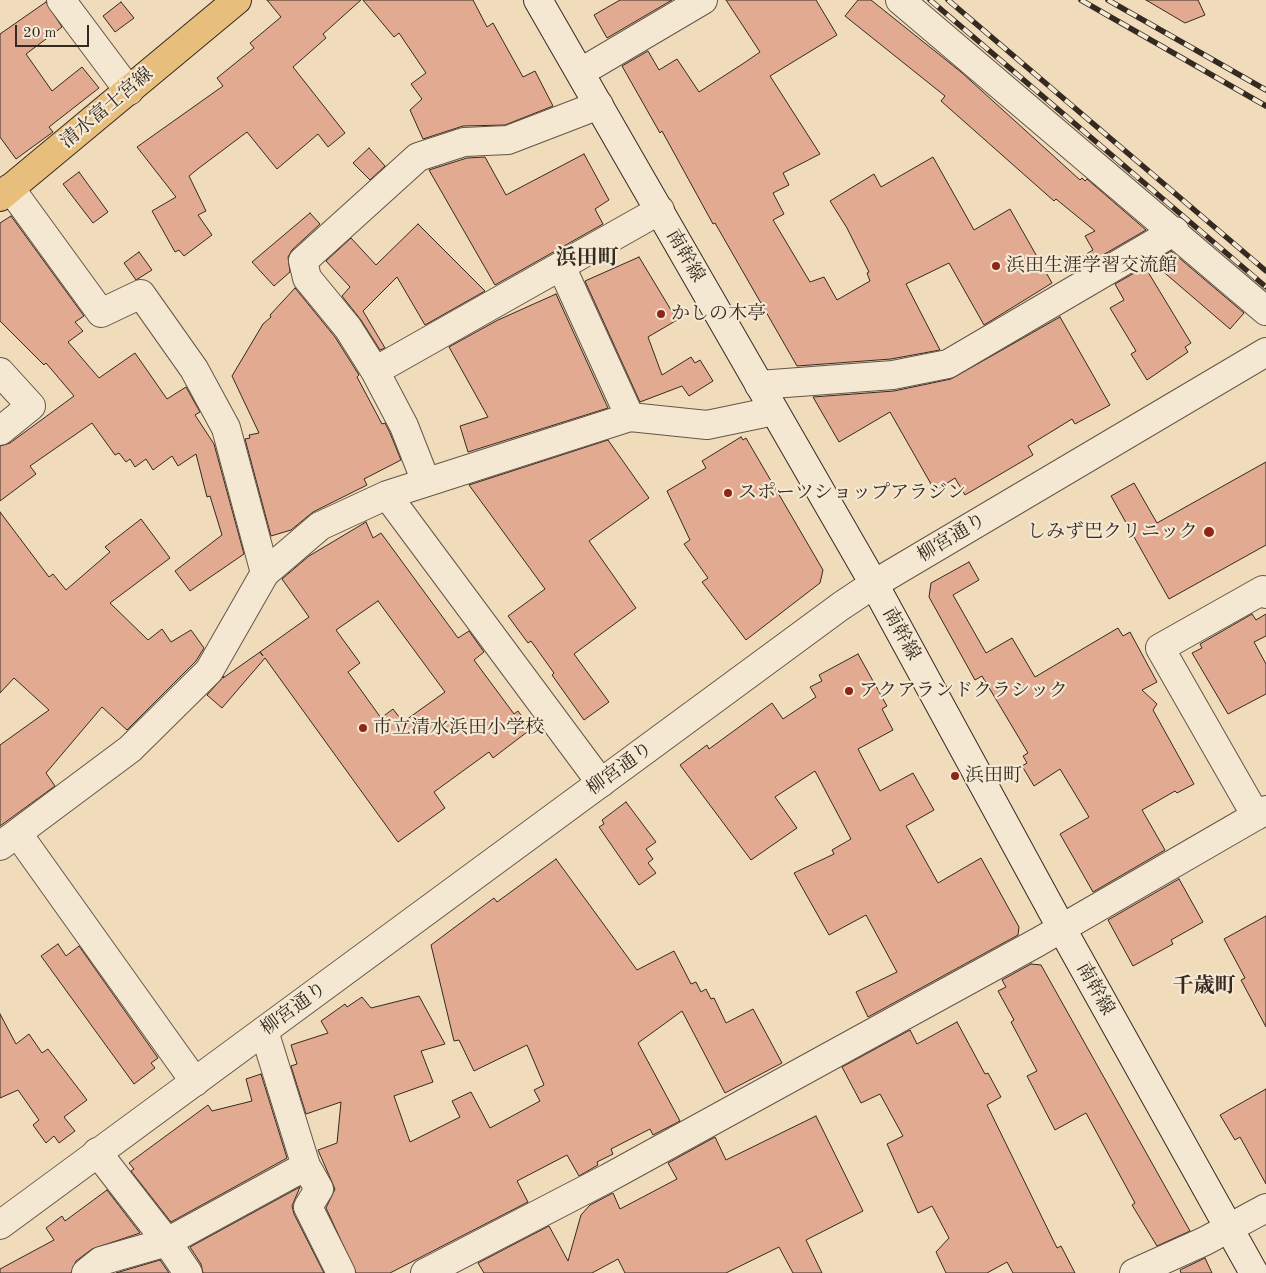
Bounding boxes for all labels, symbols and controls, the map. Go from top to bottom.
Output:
scale bar [18,15,91,47]
text: 20 m [23,26,57,41]
street label: 清水富士宮線 [56,63,158,153]
street label: 南幹線 [661,226,709,286]
district label: 浜田町 [556,245,618,271]
place label: 浜田生涯学習交流館 [1006,255,1177,277]
marker: 浜田生涯学習交流館 [990,260,1002,272]
place label: かしの木亭 [671,303,766,325]
marker: かしの木亭 [655,308,667,320]
place label: スポーツショップアラジン [738,482,966,504]
marker: スポーツショップアラジン [722,487,734,499]
street label: 柳宮通り [914,509,990,567]
place label: しみず巴クリニック [1027,521,1198,543]
marker: しみず巴クリニック [1202,525,1216,539]
street label: 南幹線 [877,604,925,664]
place label: アクアランドクラシック [859,680,1068,702]
marker: アクアランドクラシック [843,685,855,697]
place label: 市立清水浜田小学校 [373,717,544,739]
marker: 市立清水浜田小学校 [357,722,369,734]
street label: 柳宮通り [583,737,657,801]
place label: 浜田町 [965,765,1022,787]
marker: 浜田町 [949,770,961,782]
street label: 南幹線 [1071,959,1119,1019]
district label: 千歳町 [1173,973,1235,999]
street label: 柳宮通り [257,977,331,1041]

